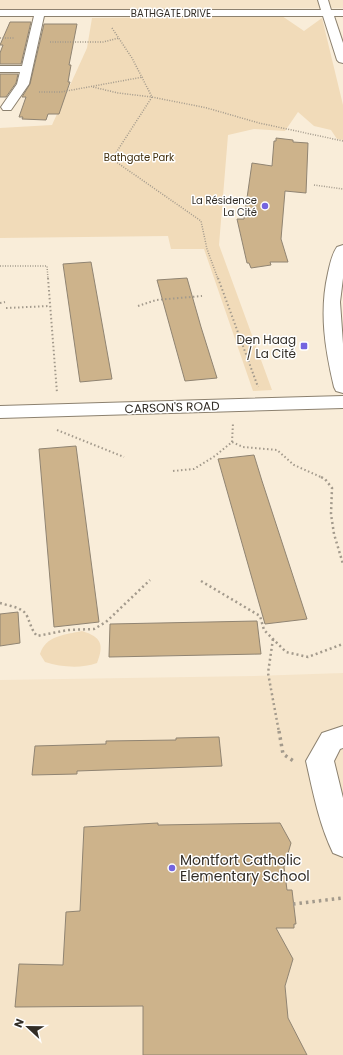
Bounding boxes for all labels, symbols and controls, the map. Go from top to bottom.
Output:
street label: BATHGATE DRIVE [131,6,211,21]
park label: Bathgate Park [104,150,175,165]
place label: La Résidence La Cité [192,193,257,220]
marker: La Résidence La Cité [260,201,270,211]
place label: Den Haag / La Cité [237,331,296,362]
marker: Den Haag / La Cité [299,341,309,351]
street label: CARSON'S ROAD [124,397,220,417]
place label: Montfort Catholic Elementary School [180,850,310,886]
marker: Montfort Catholic Elementary School [167,863,177,873]
north arrow [8,1007,48,1047]
text: N [10,1016,28,1030]

